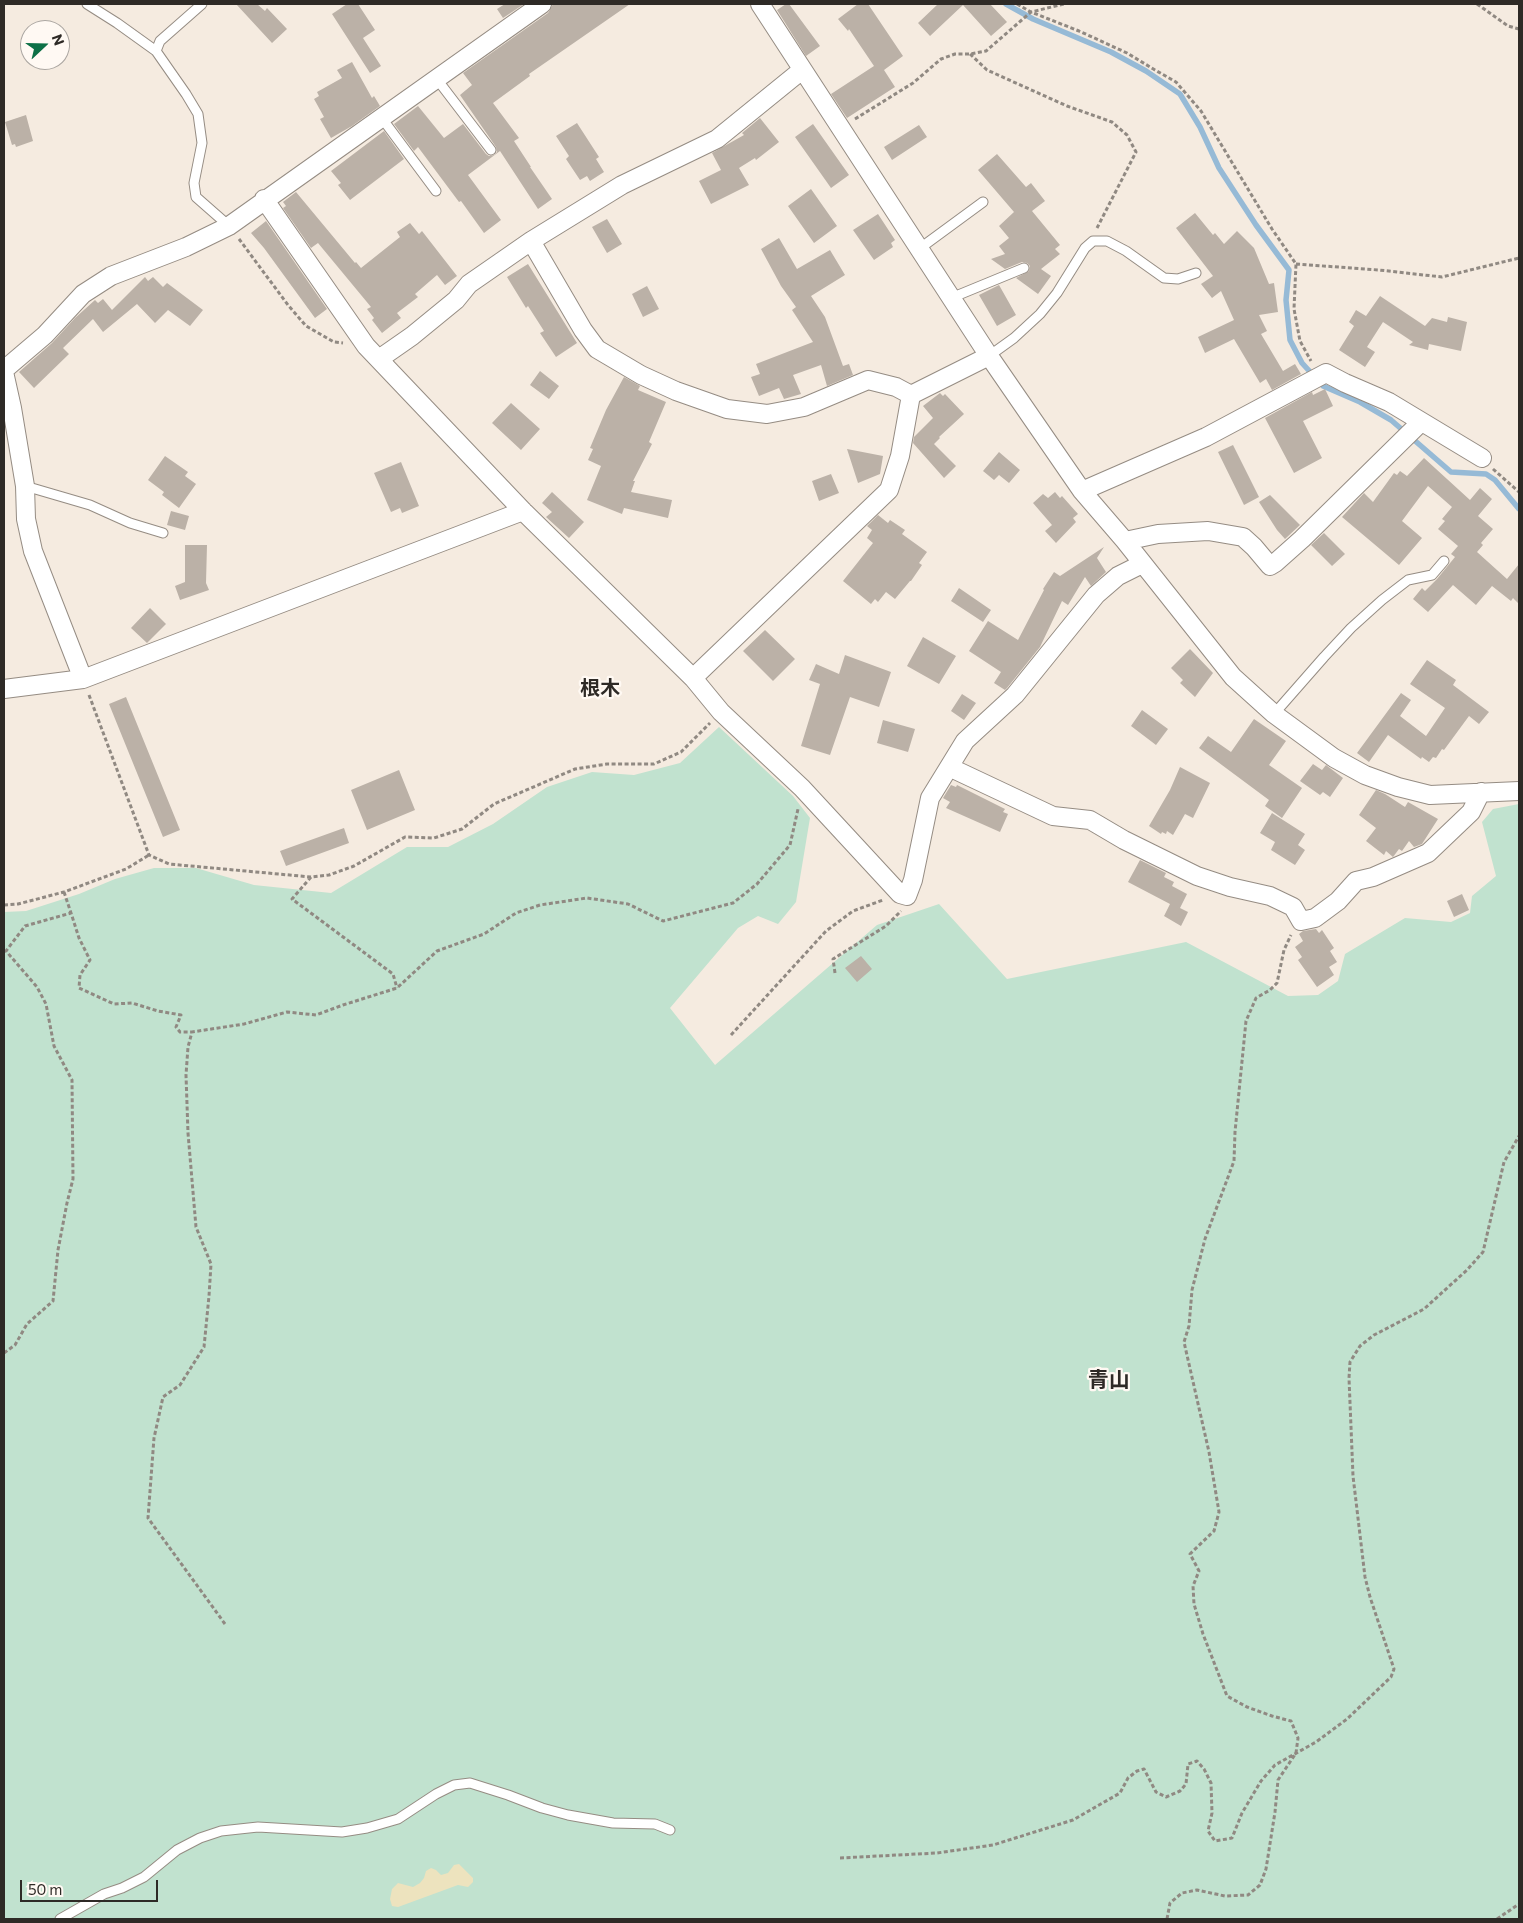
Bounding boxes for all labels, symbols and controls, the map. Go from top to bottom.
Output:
north arrow [20,20,70,70]
text: N [49,32,68,48]
district label: 根木 [580,676,620,700]
district label: 青山 [1088,1367,1130,1393]
scale bar [22,1870,160,1902]
text: 50 m [28,1880,62,1898]

